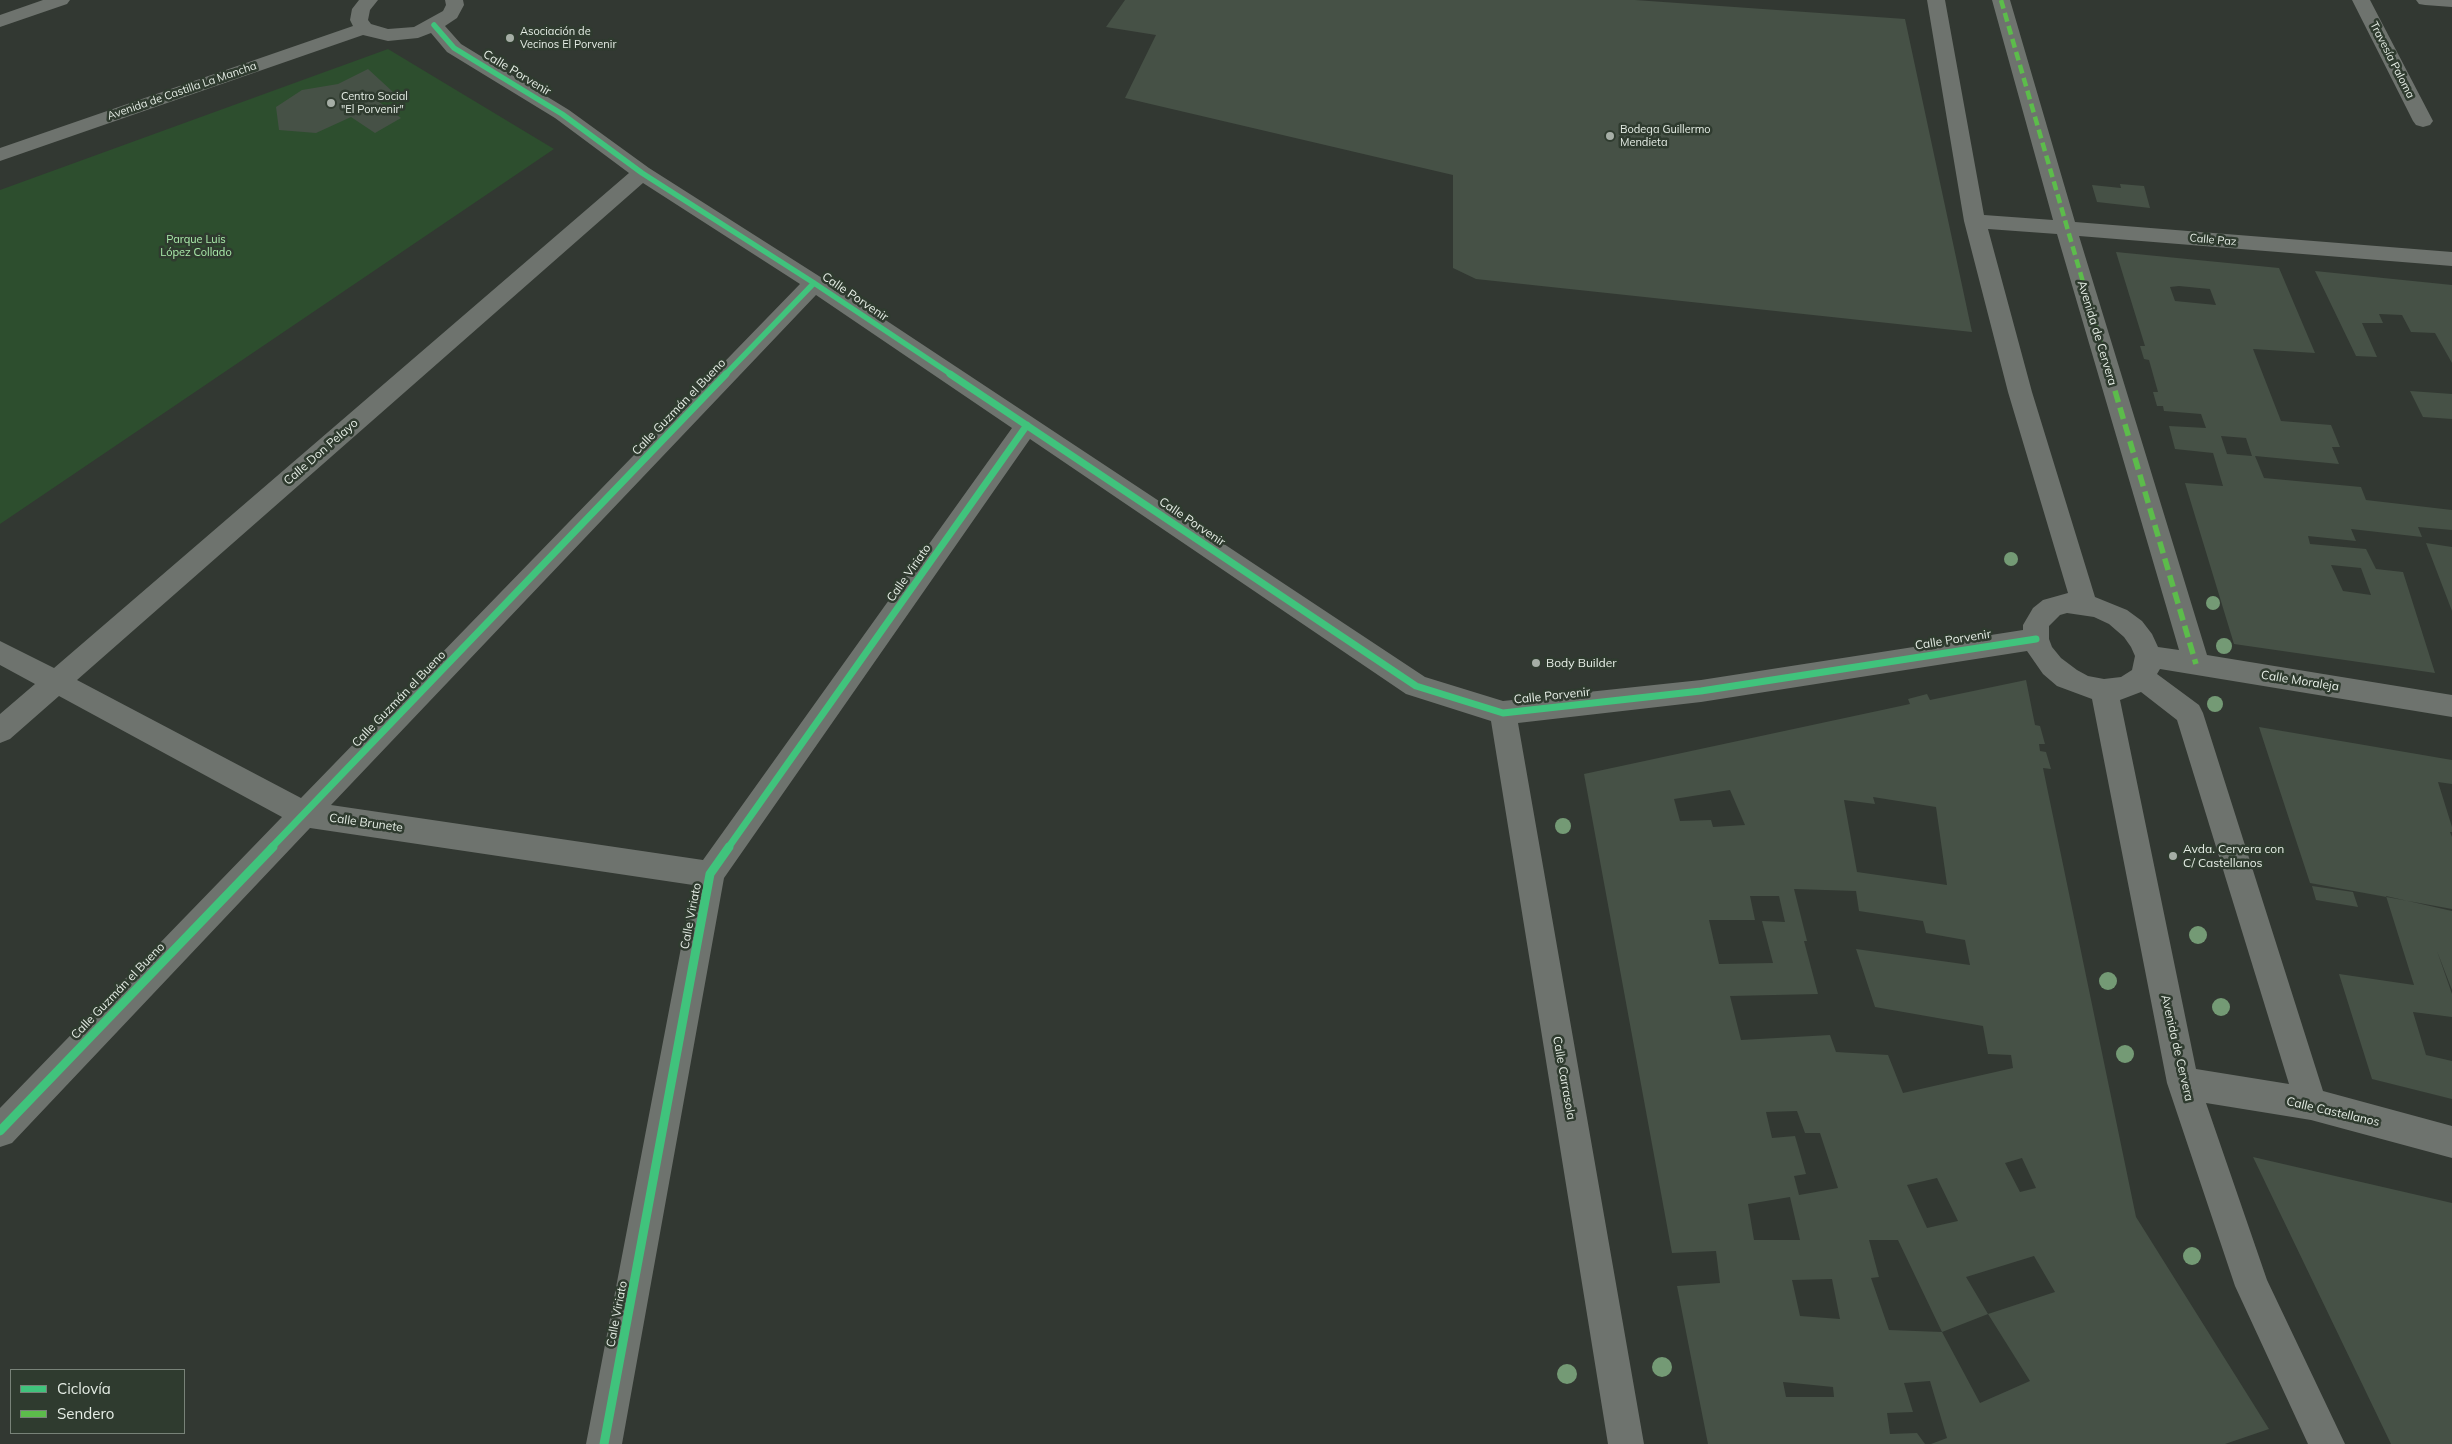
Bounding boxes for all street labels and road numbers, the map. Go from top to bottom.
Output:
street label: Travesía Paloma [2367,19,2417,101]
street label: Calle Porvenir [480,47,554,99]
street label: Avenida de Castilla La Mancha [106,59,258,123]
street label: Calle Paz [2189,231,2237,249]
street label: Calle Porvenir [819,270,891,324]
street label: Avenida de Cervera [2074,279,2120,387]
street label: Calle Guzmán el Bueno [629,356,729,458]
street label: Calle Don Pelayo [281,416,361,488]
street label: Calle Porvenir [1156,495,1228,549]
street label: Calle Viriato [884,541,934,605]
street label: Calle Porvenir [1914,627,1992,653]
street label: Calle Guzmán el Bueno [349,648,449,750]
street label: Calle Moraleja [2260,668,2340,694]
street label: Calle Porvenir [1513,685,1591,707]
street label: Calle Brunete [328,811,404,835]
street label: Calle Viriato [678,882,704,950]
street label: Calle Guzmán el Bueno [68,940,168,1042]
street label: Avenida de Cervera [2158,993,2196,1103]
street label: Calle Carrasola [1550,1035,1578,1121]
street label: Calle Castellanos [2285,1094,2381,1130]
street label: Calle Viriato [604,1280,630,1348]

